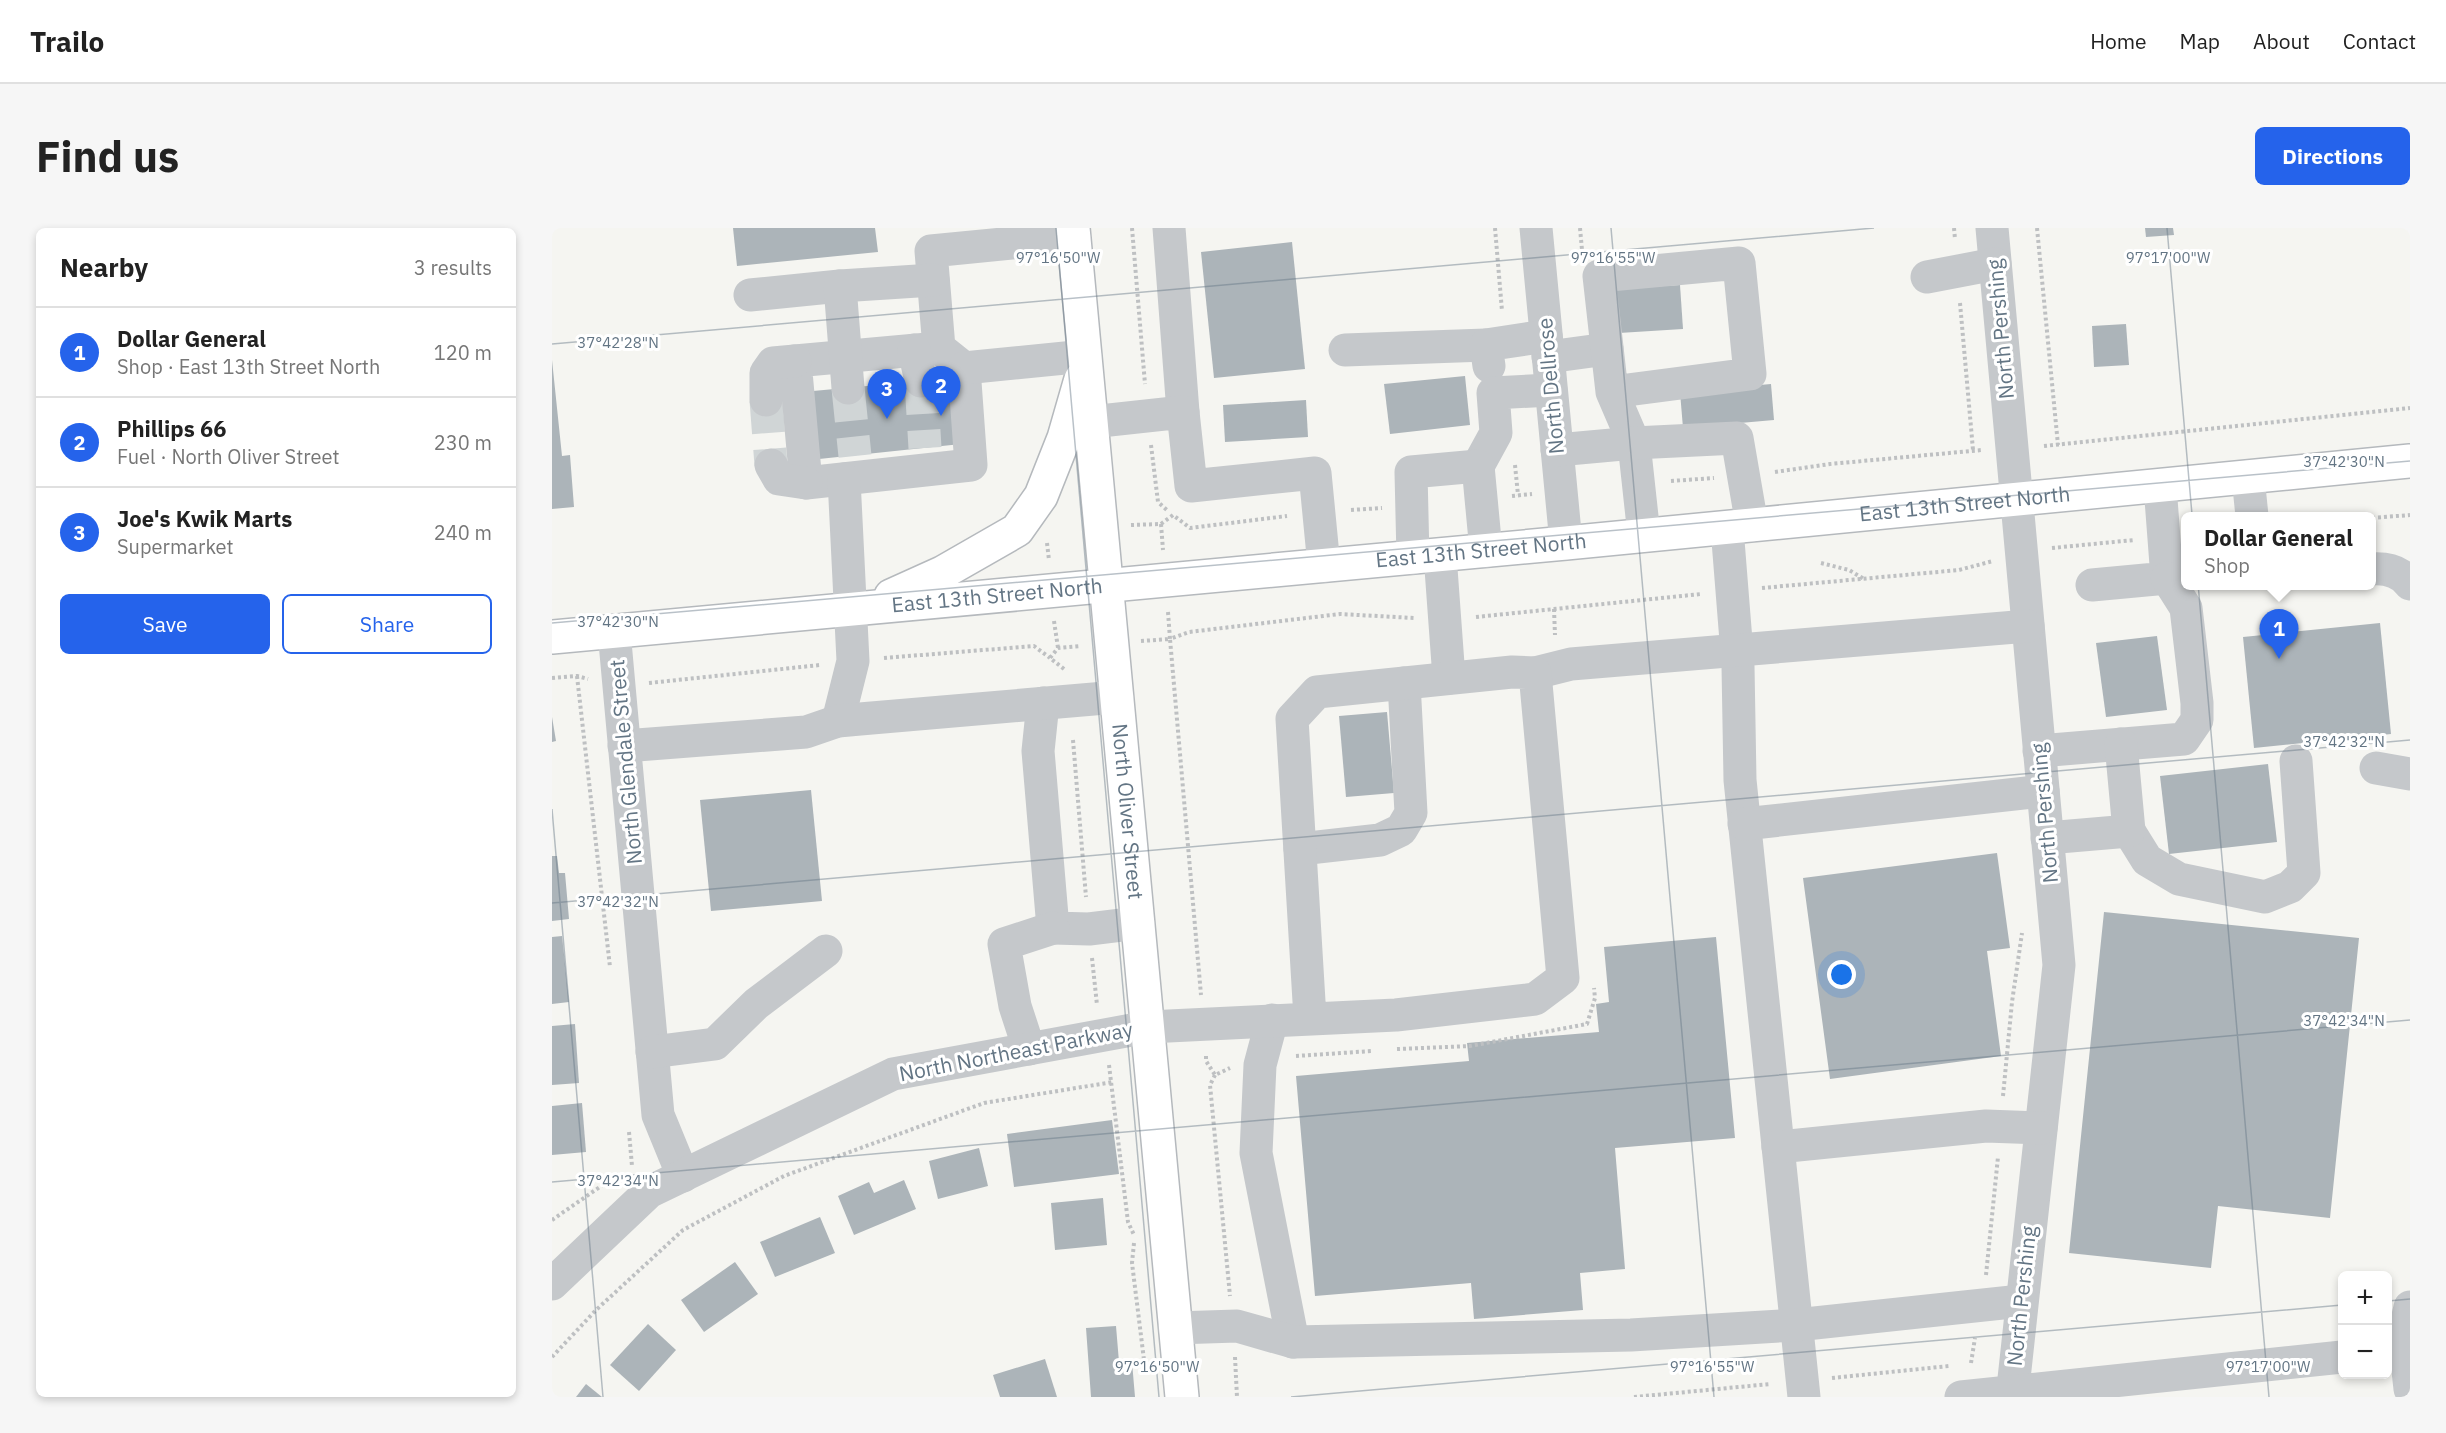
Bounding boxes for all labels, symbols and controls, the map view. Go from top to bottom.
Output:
text: Trailo [30,23,104,60]
text: Home [2090,27,2147,55]
text: Map [2180,27,2220,55]
text: About [2253,27,2310,55]
text: Contact [2343,27,2416,55]
button: Directions [2255,127,2410,185]
text: Find us [36,129,179,184]
text: 97°16'50"W [1016,248,1101,267]
text: 97°16'55"W [1571,248,1656,267]
text: 97°17'00"W [2126,248,2211,267]
text: Nearby [60,250,148,284]
text: 3 results [414,254,492,281]
street label: North Pershing [1980,258,2020,400]
street label: North Dellrose [1530,317,1570,455]
text: Dollar General [117,324,266,353]
text: 37°42'28"N [577,333,659,352]
text: 1 [74,339,86,366]
text: 120 m [434,339,492,366]
text: Shop · East 13th Street North [117,353,380,380]
pin: 2 [922,366,960,416]
pin: 3 [868,370,906,419]
text: Phillips 66 [117,414,226,443]
text: 2 [74,429,86,456]
text: 230 m [434,429,492,456]
text: Fuel · North Oliver Street [117,443,339,470]
text: 37°42'30"N [2303,452,2385,471]
street label: East 13th Street North [1858,479,2071,527]
text: Joe's Kwik Marts [117,504,292,533]
popup [2181,512,2376,590]
text: 3 [74,519,86,546]
text: 240 m [434,519,492,546]
text: Dollar General [2204,523,2353,552]
street label: East 13th Street North [1374,526,1588,574]
text: Supermarket [117,533,234,560]
text: Shop [2204,552,2250,579]
street label: East 13th Street North [890,571,1104,618]
button: Save [60,594,270,654]
button: Share [282,594,492,654]
pin: 1 [2260,610,2298,659]
text: 37°42'30"N [577,612,659,631]
street label: North Glendale Street [602,658,648,866]
street label: North Oliver Street [1106,722,1151,901]
text: 37°42'32"N [2303,732,2385,751]
street label: North Pershing [2024,742,2064,884]
text: 37°42'32"N [577,892,659,911]
your location [1827,960,1856,989]
text: 37°42'34"N [2303,1011,2385,1030]
street label: North Northeast Parkway [897,1015,1136,1087]
text: 37°42'34"N [577,1171,659,1190]
street label: North Pershing [2000,1225,2042,1367]
map controls [2338,1271,2392,1379]
button: + [2338,1271,2392,1325]
button: − [2338,1325,2392,1379]
text: 97°16'50"W [1115,1357,1200,1376]
text: 97°16'55"W [1670,1357,1755,1376]
text: 97°17'00"W [2226,1357,2311,1376]

